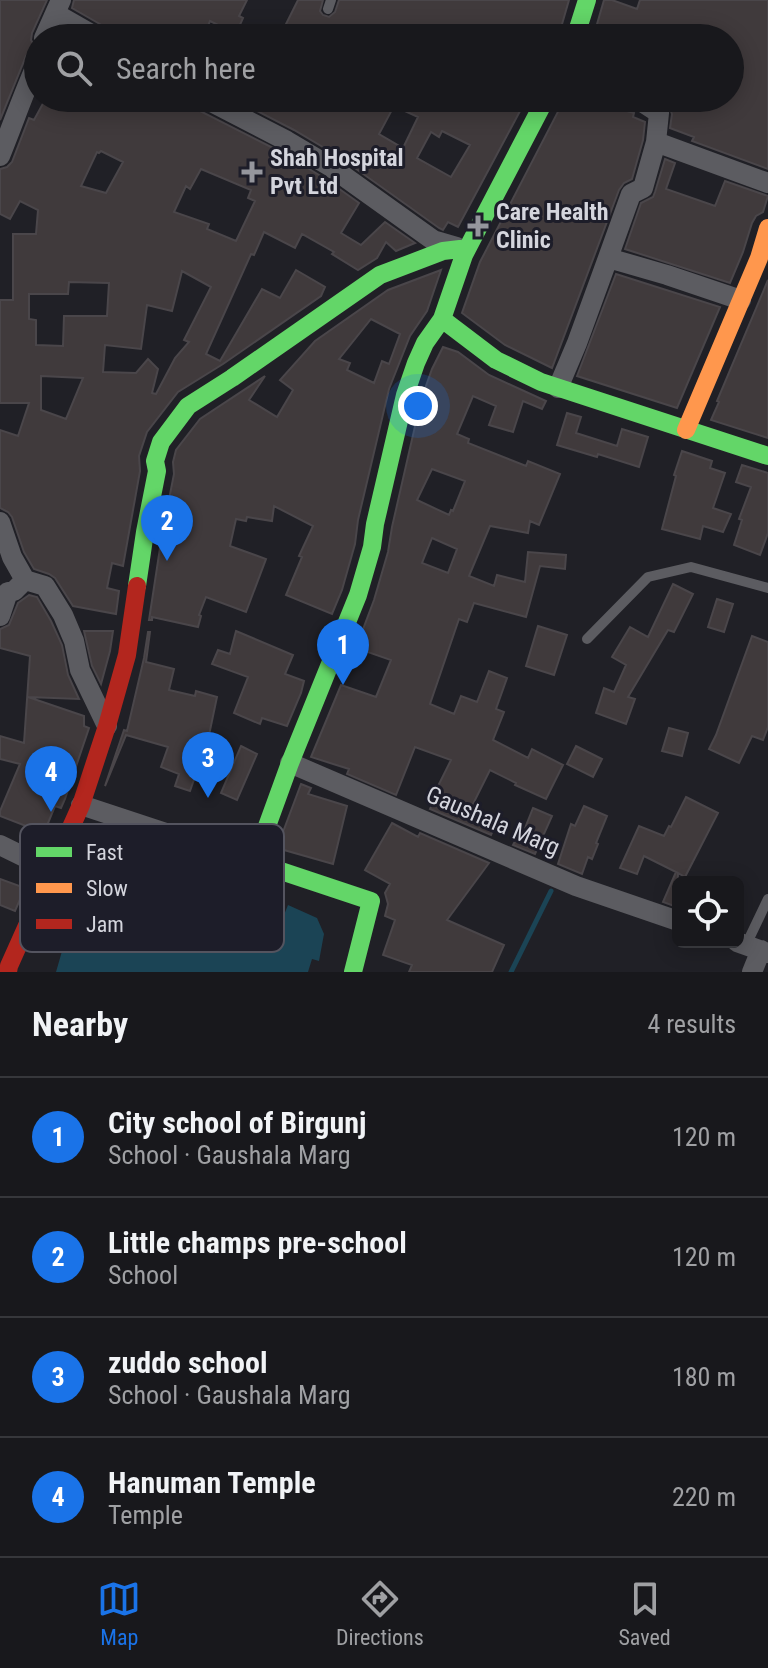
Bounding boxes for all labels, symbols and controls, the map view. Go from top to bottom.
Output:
search box [24,24,744,112]
icon: search [52,46,96,90]
text: Search here [116,51,256,86]
place label: Shah Hospital Pvt Ltd [270,144,404,200]
marker: Shah Hospital Pvt Ltd [241,161,263,183]
place label: Care Health Clinic [496,198,608,254]
marker: Care Health Clinic [467,215,489,237]
your location [398,386,438,426]
pin: 2 [141,495,193,561]
pin: 1 [317,619,369,685]
pin: 3 [182,732,234,798]
pin: 4 [25,746,77,812]
street label: Gaushala Marg [422,780,564,862]
legend [20,824,284,952]
text: Fast [86,840,123,865]
text: Slow [86,876,128,901]
map controls [672,876,744,948]
button: locate [672,876,744,948]
text: Jam [86,912,124,937]
text: Nearby [32,1004,128,1044]
text: 4 results [647,1009,736,1039]
text: City school of Birgunj [108,1105,366,1140]
text: 1 [51,1122,65,1152]
text: 120 m [672,1122,736,1152]
text: School · Gaushala Marg [108,1140,351,1170]
text: Little champs pre-school [108,1225,407,1260]
text: 2 [51,1242,65,1272]
text: 120 m [672,1242,736,1272]
text: School [108,1260,178,1290]
text: zuddo school [108,1345,268,1380]
text: 3 [51,1362,65,1392]
text: 180 m [672,1362,736,1392]
text: School · Gaushala Marg [108,1380,351,1410]
text: Hanuman Temple [108,1465,316,1500]
text: 4 [51,1482,65,1512]
text: 220 m [672,1482,736,1512]
text: Temple [108,1500,183,1530]
tab: Map [97,1577,141,1650]
tab: Directions [336,1577,424,1650]
tab: Saved [618,1577,671,1650]

